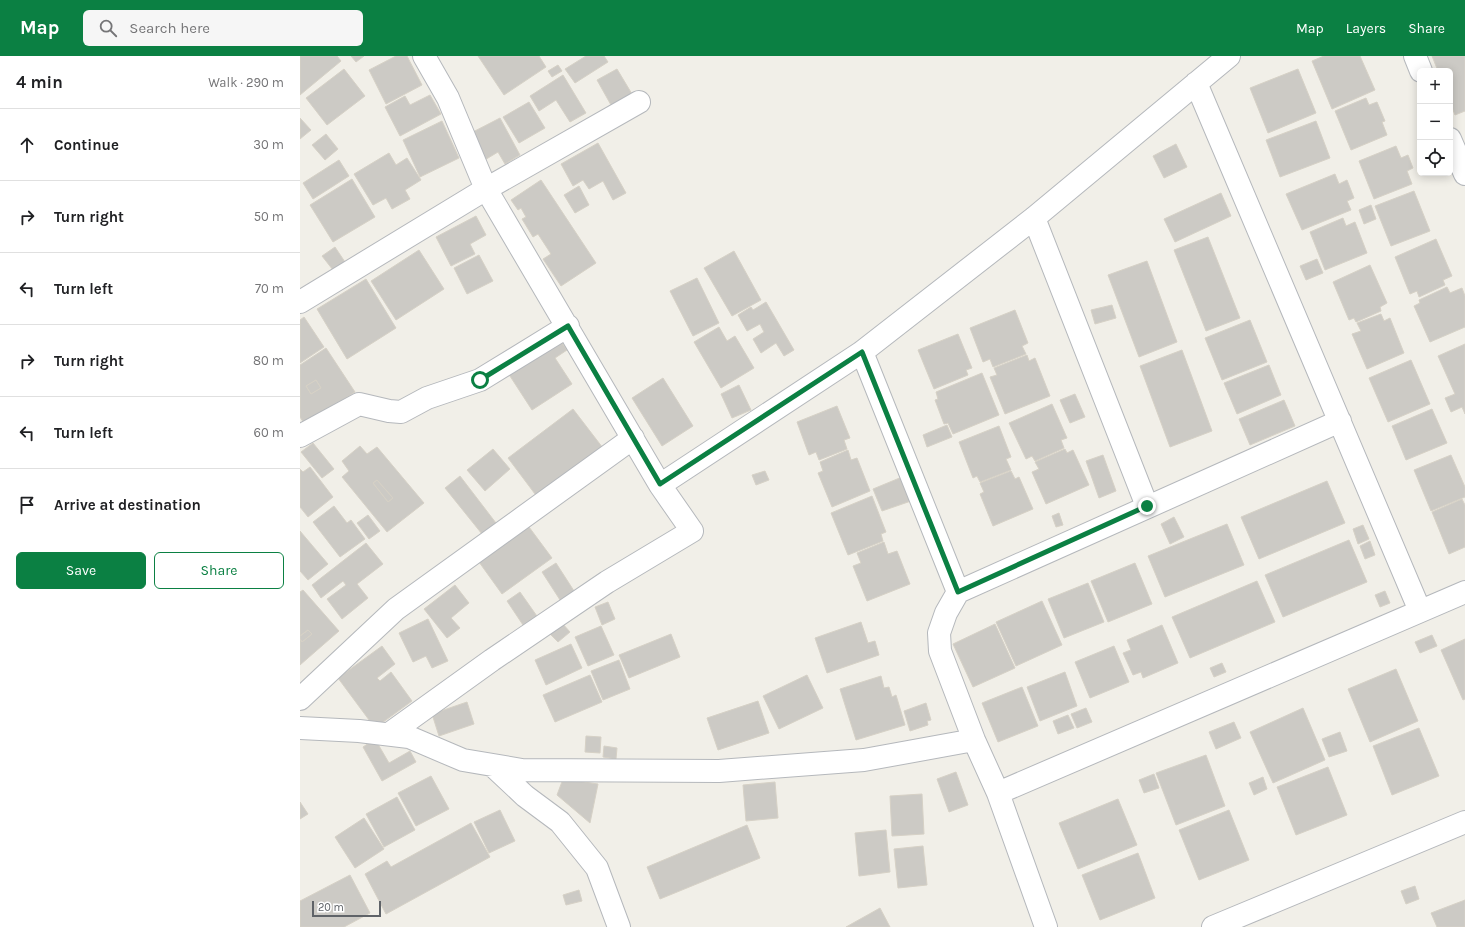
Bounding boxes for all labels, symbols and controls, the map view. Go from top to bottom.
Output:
search box [83,10,363,46]
text: Map [20,17,59,39]
icon: search [97,17,119,39]
text: Search here [129,19,210,37]
text: Map [1296,20,1324,37]
text: Layers [1346,20,1386,37]
text: Share [1408,20,1445,37]
map controls [1417,68,1453,176]
button: + [1417,68,1453,104]
text: 4 min [16,72,63,92]
text: Walk · 290 m [208,75,284,90]
button: − [1417,104,1453,140]
icon: ahead [16,134,38,156]
text: Continue [54,136,119,154]
text: 30 m [253,137,284,152]
button: locate [1417,140,1453,176]
icon: right [16,206,38,228]
text: Turn right [54,208,124,226]
text: 50 m [254,209,284,224]
icon: left [16,278,38,300]
text: Turn left [54,280,113,298]
text: 70 m [255,281,284,296]
icon: right [16,350,38,372]
text: Turn right [54,352,124,370]
text: 80 m [253,353,284,368]
route start [471,371,489,389]
icon: left [16,422,38,444]
text: Turn left [54,424,113,442]
text: 60 m [254,425,284,440]
icon: arrive [16,494,38,516]
text: Arrive at destination [54,496,201,514]
route end [1138,497,1156,515]
button: Save [16,552,146,589]
button: Share [154,552,284,589]
scale bar [312,899,381,918]
text: 20 m [318,901,344,914]

